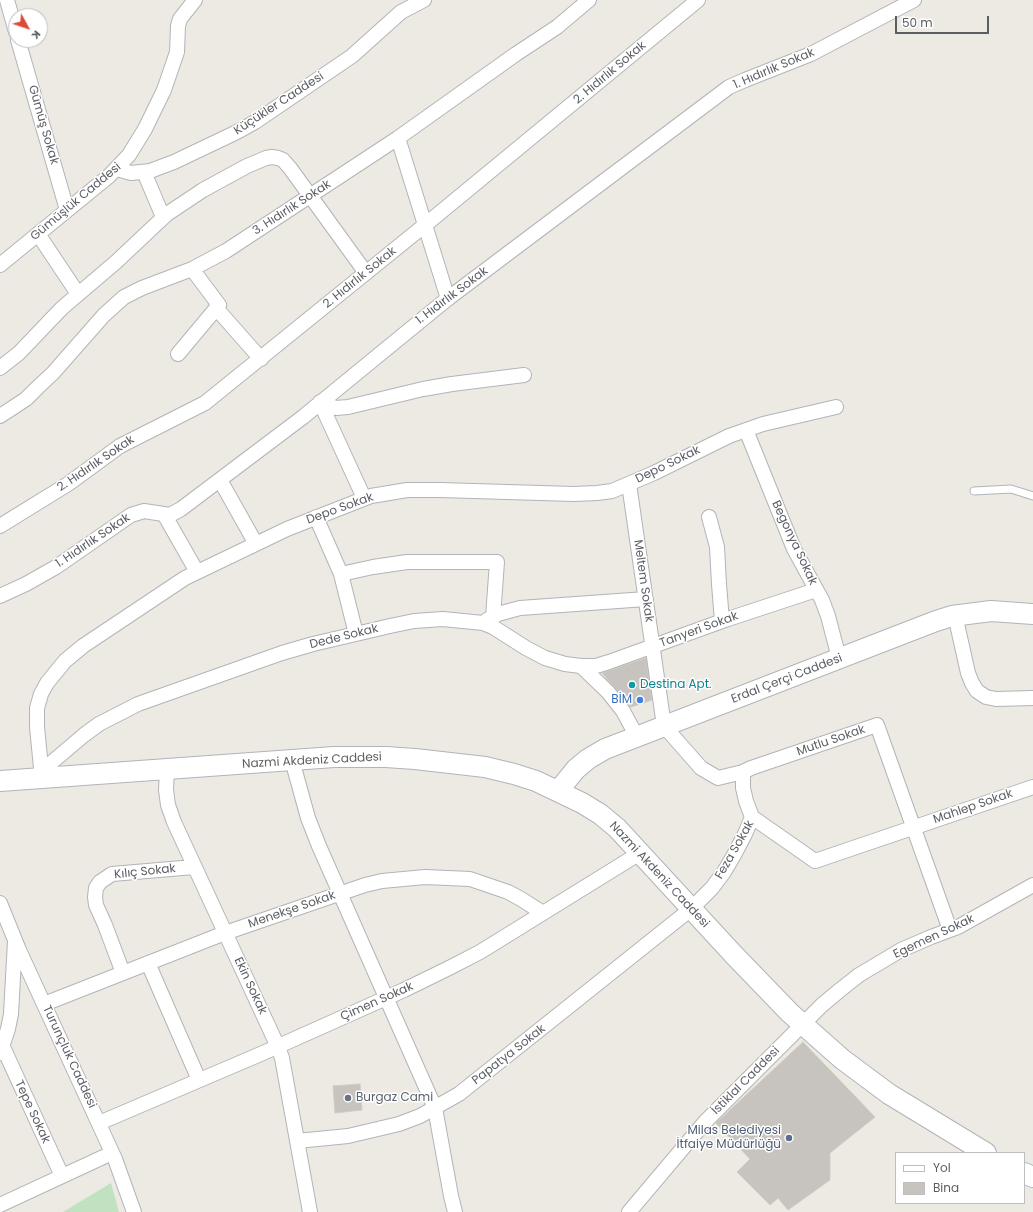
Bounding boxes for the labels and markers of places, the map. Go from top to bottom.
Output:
place label: Destina Apt. [640,678,712,692]
marker: Destina Apt. [627,680,637,690]
place label: BİM [611,693,632,707]
marker: BİM [635,695,645,705]
place label: Burgaz Cami [356,1091,433,1105]
marker: Burgaz Cami [343,1093,353,1103]
place label: Milas Belediyesi İtfaiye Müdürlüğü [677,1124,781,1152]
marker: Milas Belediyesi İtfaiye Müdürlüğü [784,1133,794,1143]

